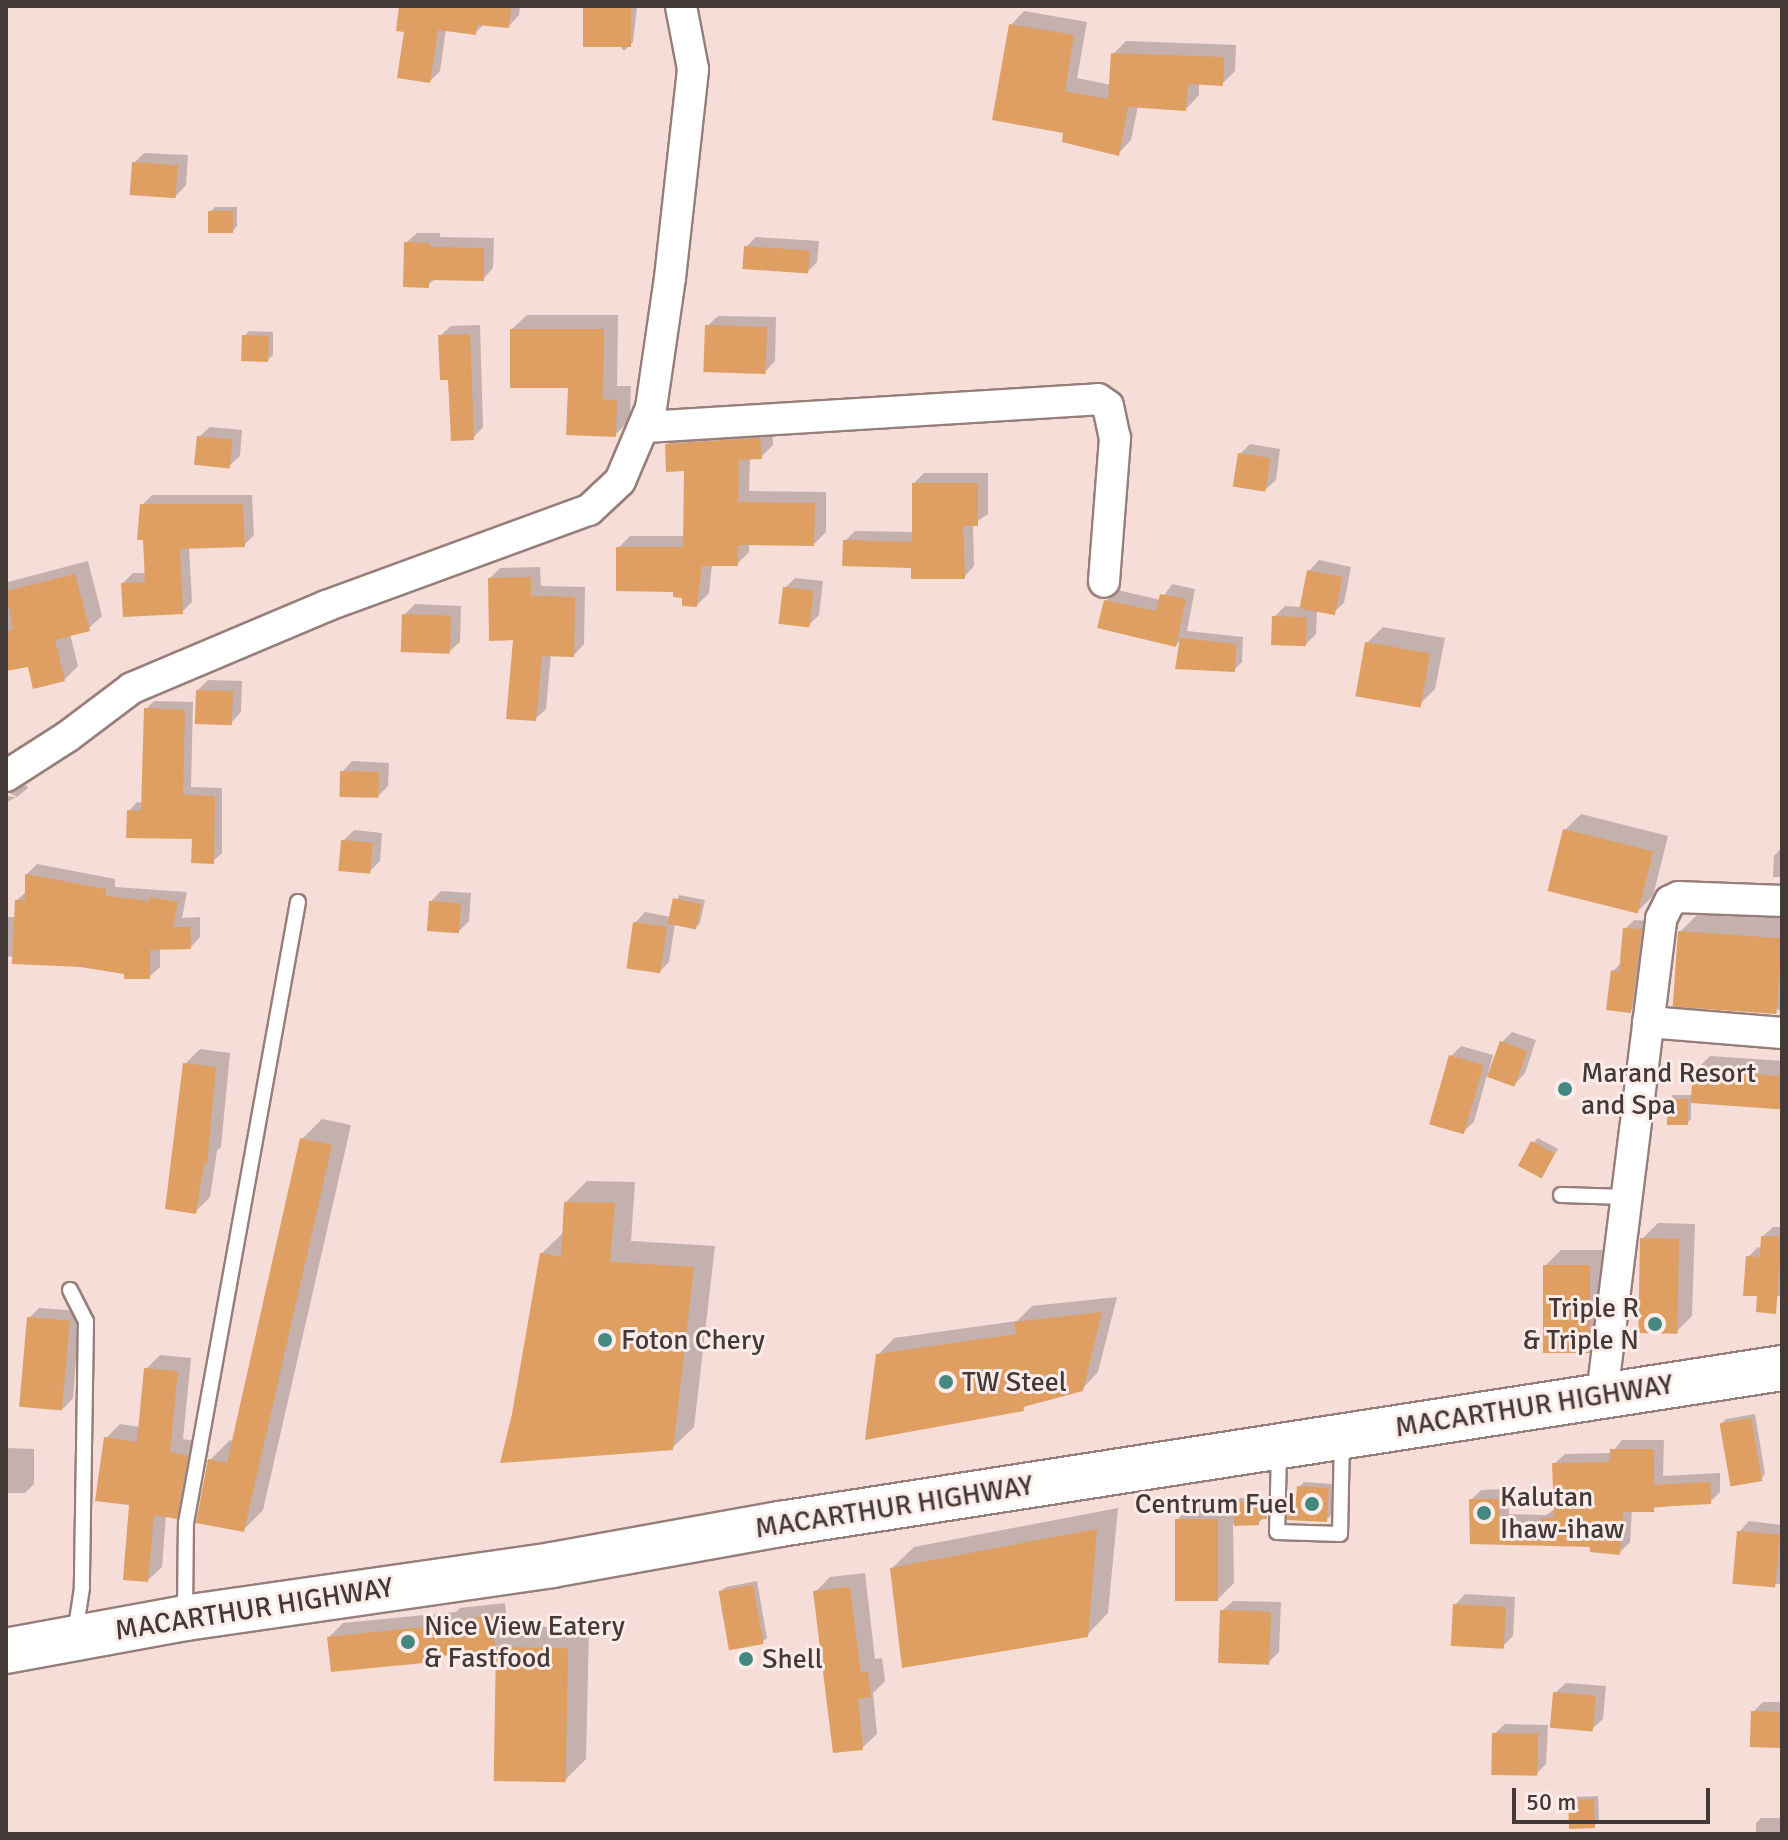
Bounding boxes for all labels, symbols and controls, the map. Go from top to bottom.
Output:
place label: Marand Resort and Spa [1581,1056,1756,1122]
marker: Marand Resort and Spa [1556,1080,1574,1098]
place label: Triple R & Triple N [1523,1291,1639,1357]
marker: Triple R & Triple N [1646,1315,1664,1333]
place label: Foton Chery [621,1323,765,1357]
marker: Foton Chery [596,1331,614,1349]
place label: TW Steel [962,1365,1067,1399]
street label: MACARTHUR HIGHWAY [1393,1367,1675,1445]
marker: TW Steel [937,1373,955,1391]
street label: MACARTHUR HIGHWAY [753,1468,1035,1546]
place label: Kalutan Ihaw-ihaw [1500,1480,1624,1546]
place label: Centrum Fuel [1135,1487,1296,1521]
marker: Centrum Fuel [1303,1495,1321,1513]
marker: Kalutan Ihaw-ihaw [1475,1504,1493,1522]
street label: MACARTHUR HIGHWAY [113,1570,395,1648]
place label: Nice View Eatery & Fastfood [424,1609,625,1675]
marker: Nice View Eatery & Fastfood [399,1633,417,1651]
place label: Shell [762,1642,823,1676]
marker: Shell [737,1650,755,1668]
scale bar [1516,1772,1714,1822]
text: 50 m [1526,1787,1576,1817]

